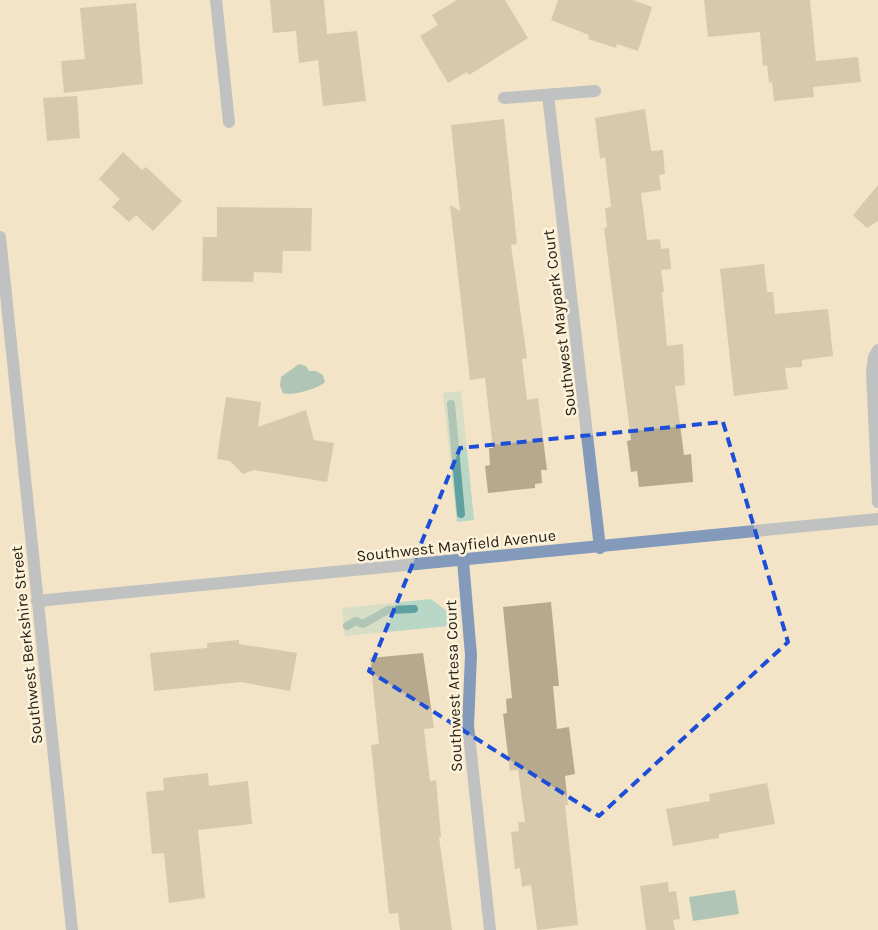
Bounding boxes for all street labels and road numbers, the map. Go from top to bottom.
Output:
street label: Southwest Maypark Court [539,228,580,418]
street label: Southwest Mayfield Avenue [355,526,557,565]
street label: Southwest Berkshire Street [7,545,46,745]
street label: Southwest Artesa Court [441,600,466,772]

